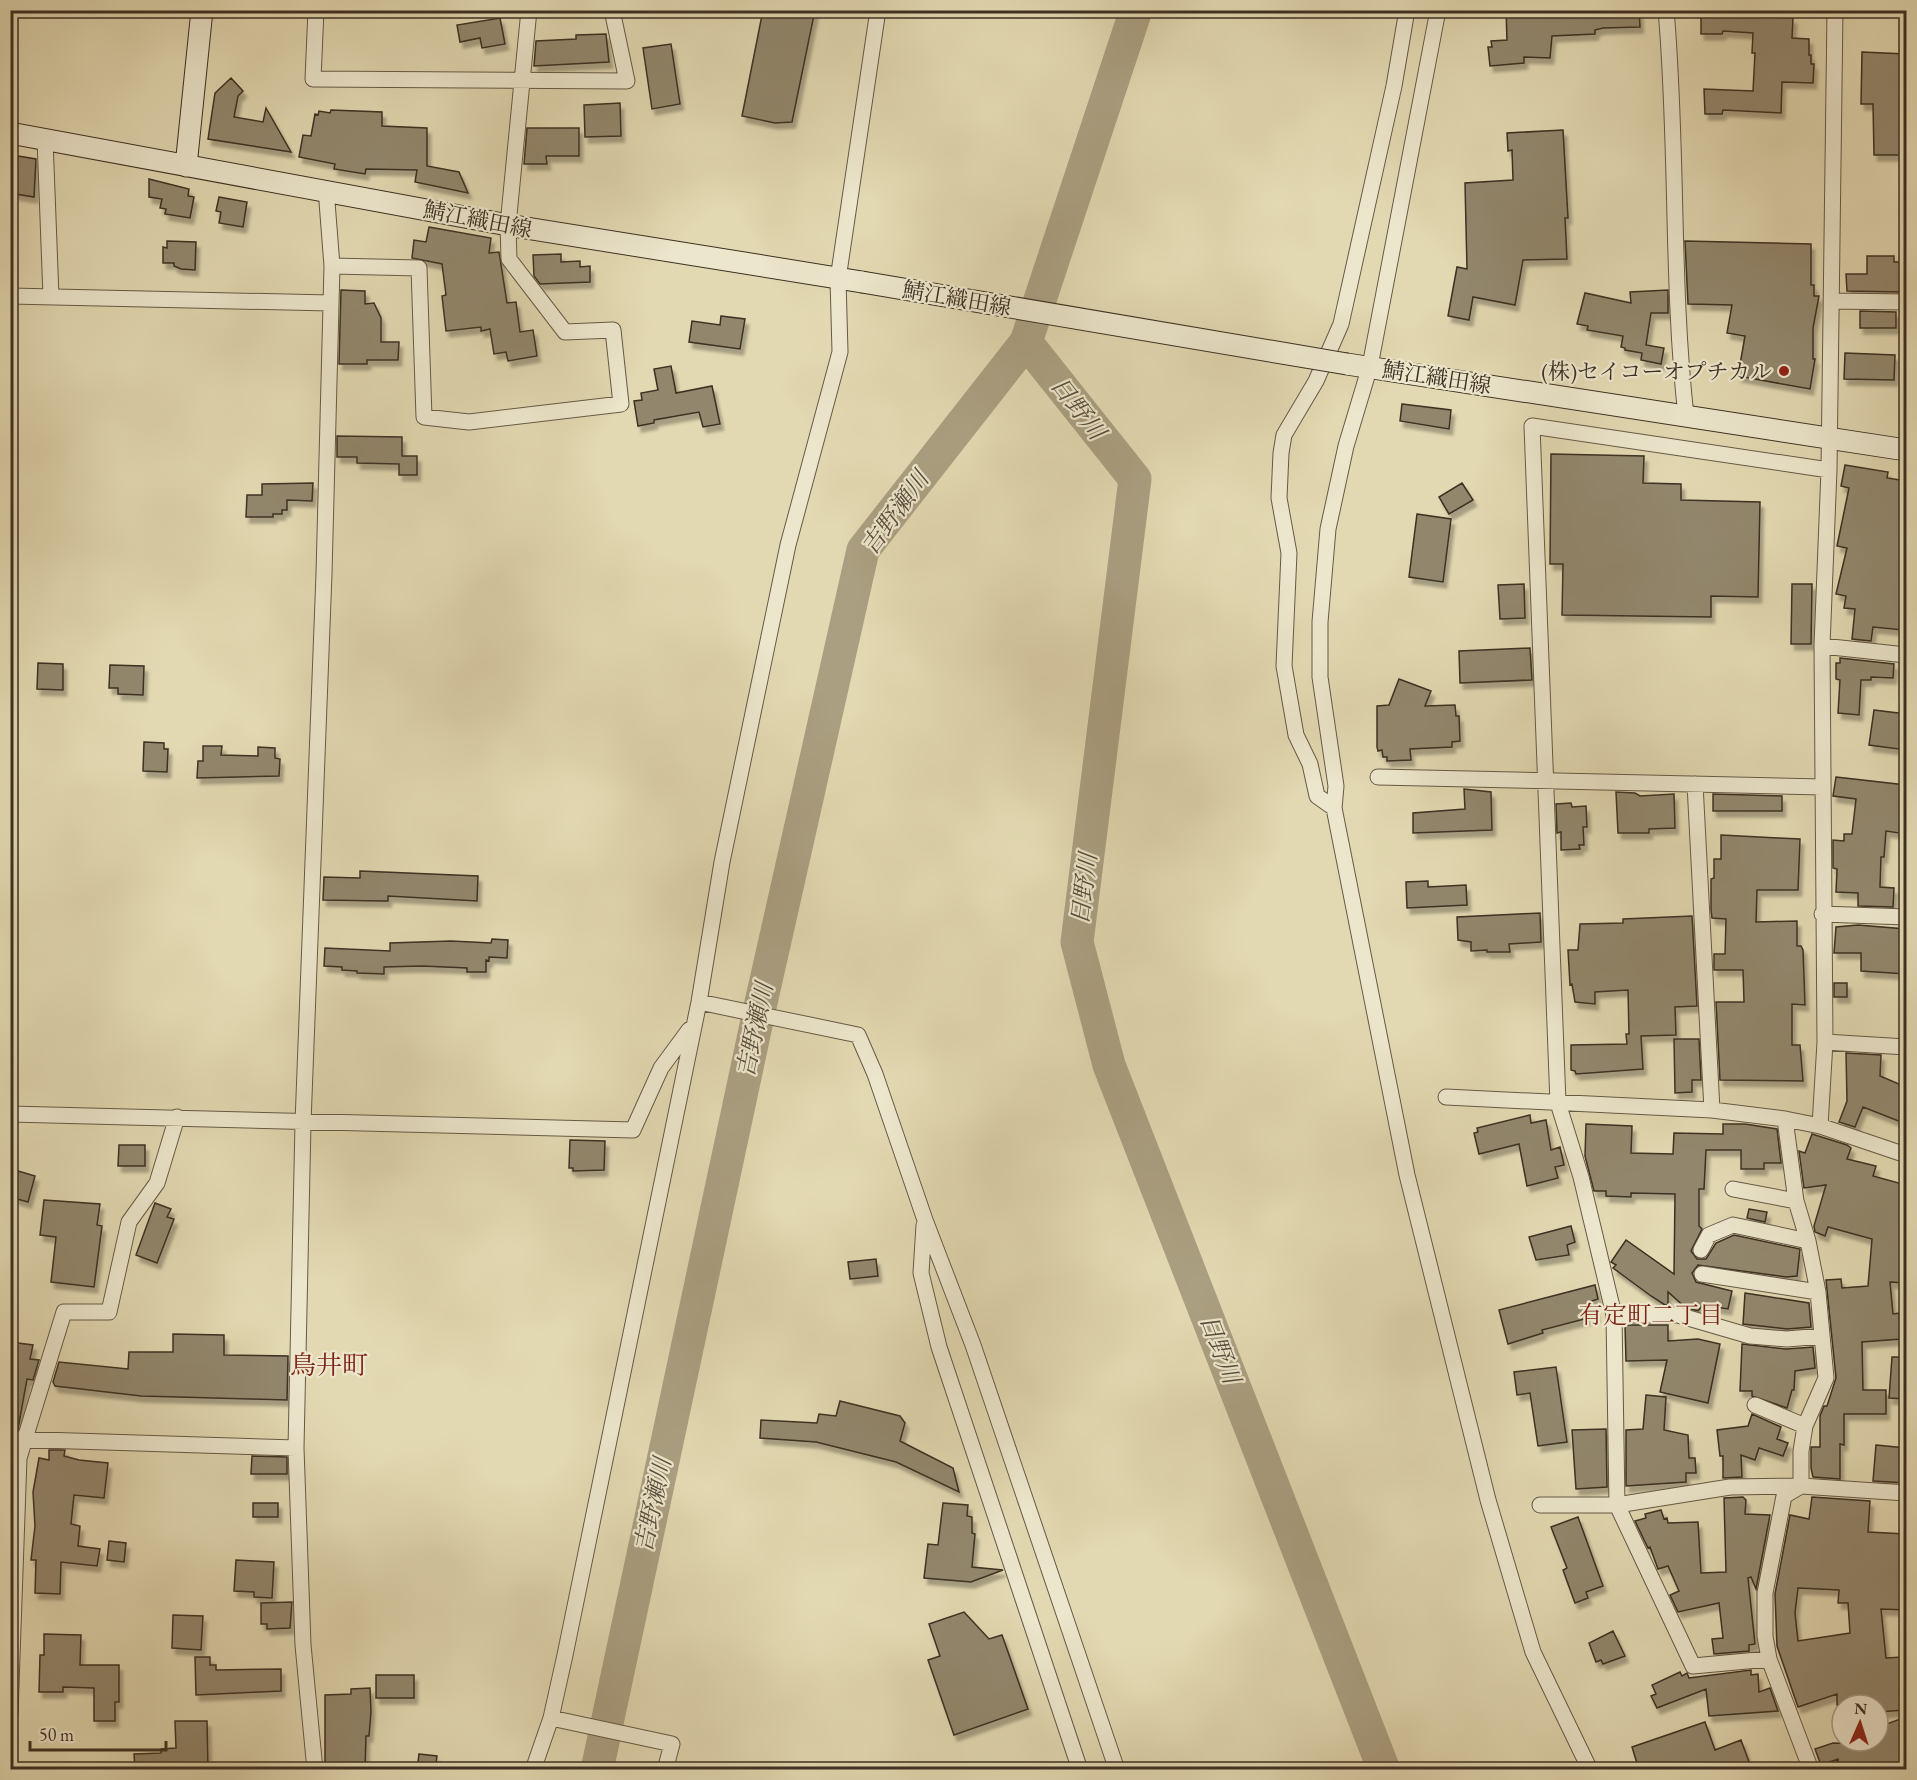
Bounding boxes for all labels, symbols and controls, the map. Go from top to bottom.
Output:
street label: 鯖江織田線 [421,195,535,244]
street label: 鯖江織田線 [900,275,1014,322]
street label: 鯖江織田線 [1380,355,1494,400]
place label: (株)セイコーオプチカル [1541,357,1772,386]
marker: (株)セイコーオプチカル [1777,364,1791,378]
water label: 日野川 [1044,370,1115,448]
water label: 吉野瀬川 [854,462,937,561]
water label: 日野川 [1064,848,1104,927]
water label: 吉野瀬川 [729,977,780,1080]
district label: 有定町二丁目 [1579,1299,1723,1330]
water label: 日野川 [1193,1310,1249,1391]
district label: 鳥井町 [290,1348,368,1382]
water label: 吉野瀬川 [627,1452,678,1555]
north arrow [1830,1693,1890,1753]
text: N [1854,1698,1868,1719]
scale bar [30,1714,166,1752]
text: 50 m [39,1723,74,1746]

